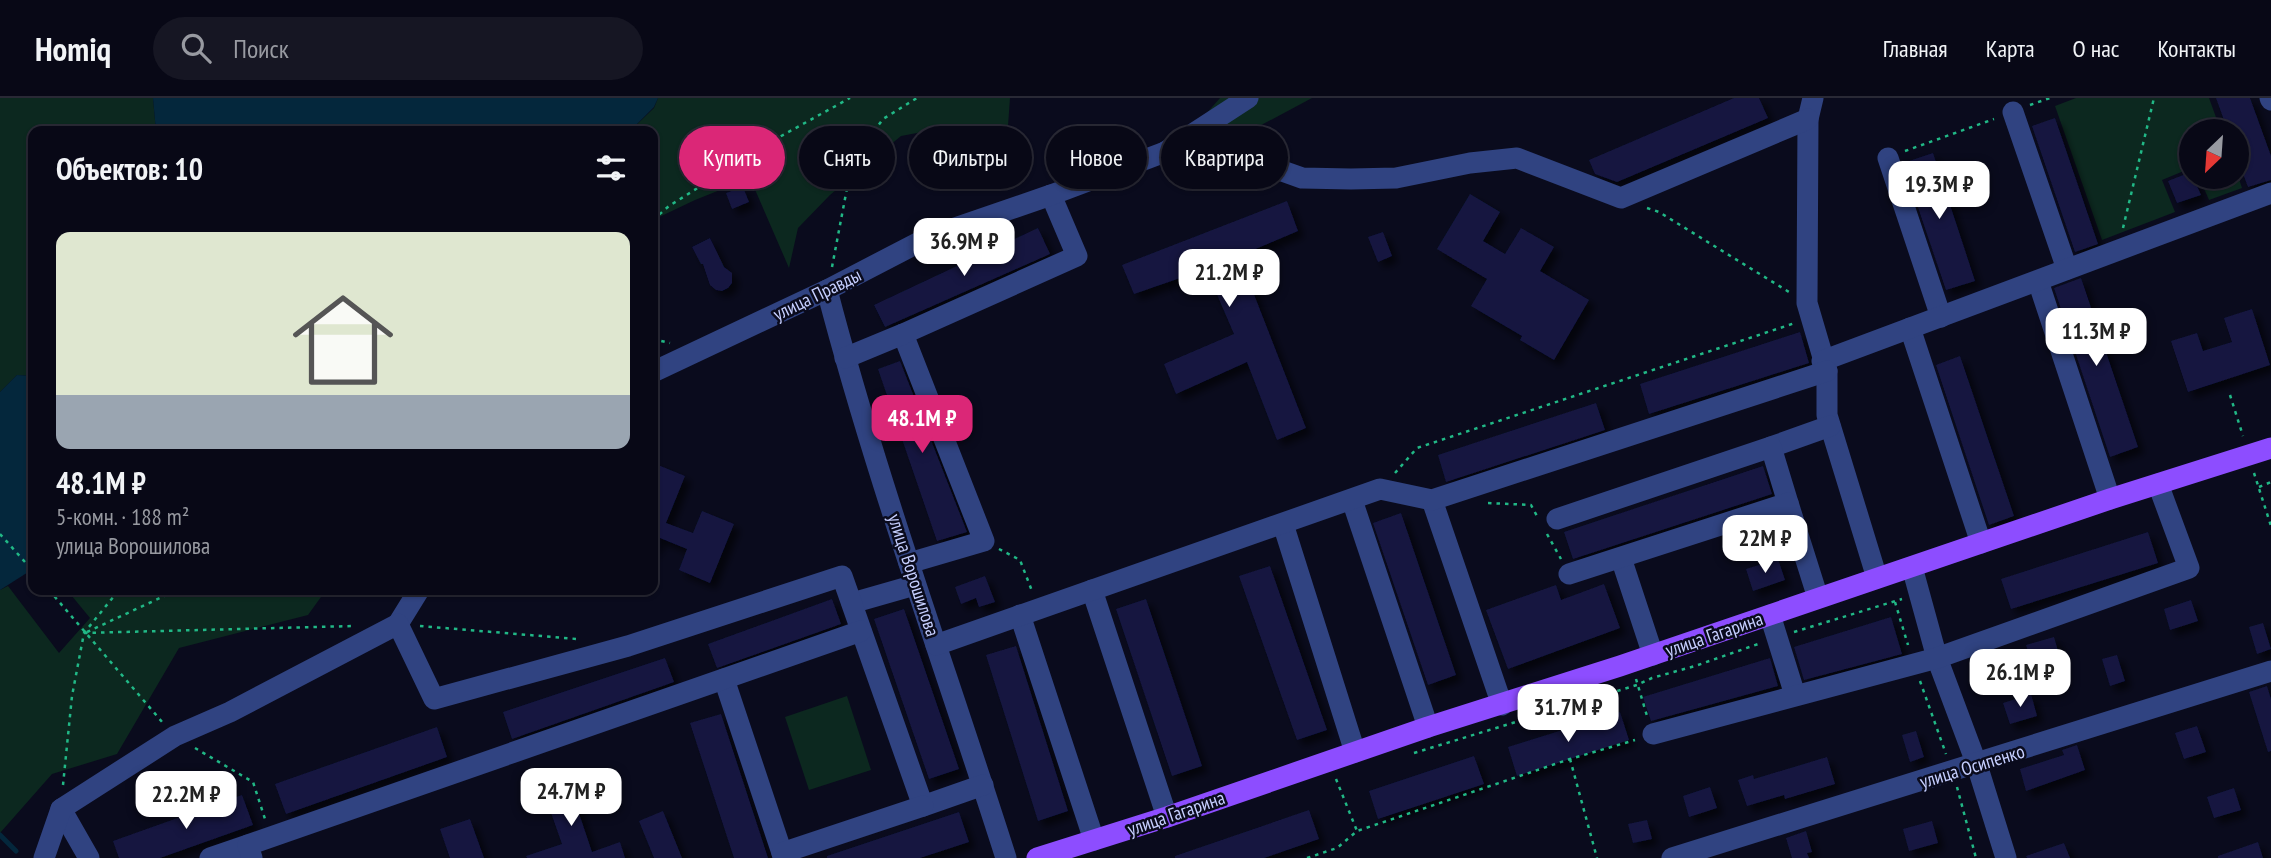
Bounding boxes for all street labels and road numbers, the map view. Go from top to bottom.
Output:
street label: улица Правды [769,262,865,326]
street label: улица Ворошилова [883,511,945,639]
street label: улица Гагарина [1662,606,1766,662]
street label: улица Осипенко [1917,739,2027,793]
street label: улица Гагарина [1124,785,1228,841]

